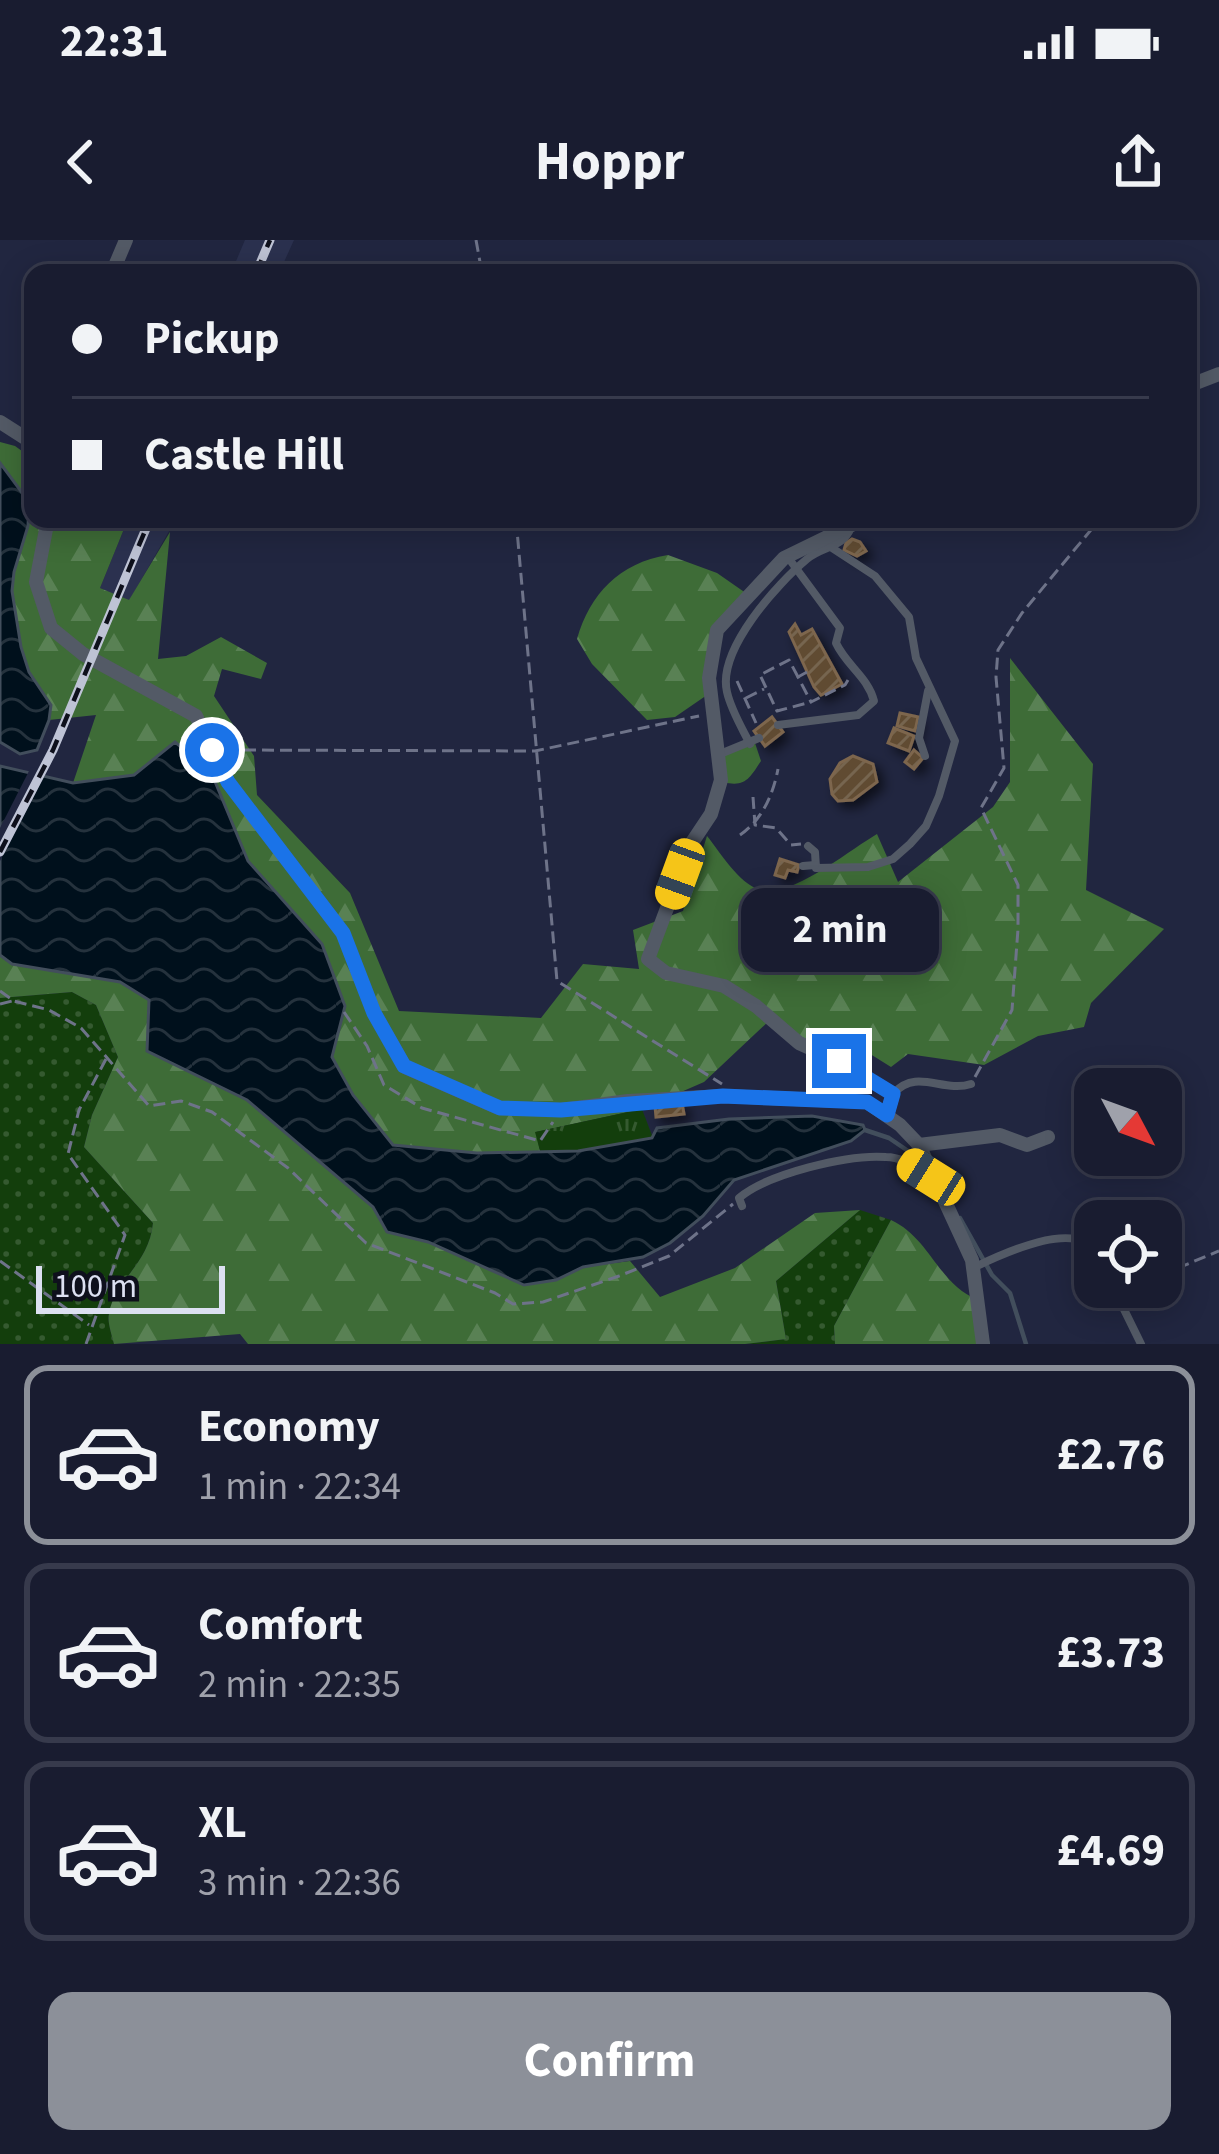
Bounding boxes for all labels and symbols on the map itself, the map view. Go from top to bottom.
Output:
route start [185,723,239,777]
car [651,834,709,914]
callout: 2 min [740,887,938,971]
route end [812,1034,866,1088]
north arrow [1074,1068,1182,1176]
car [891,1143,971,1211]
scale bar [36,1260,225,1313]

